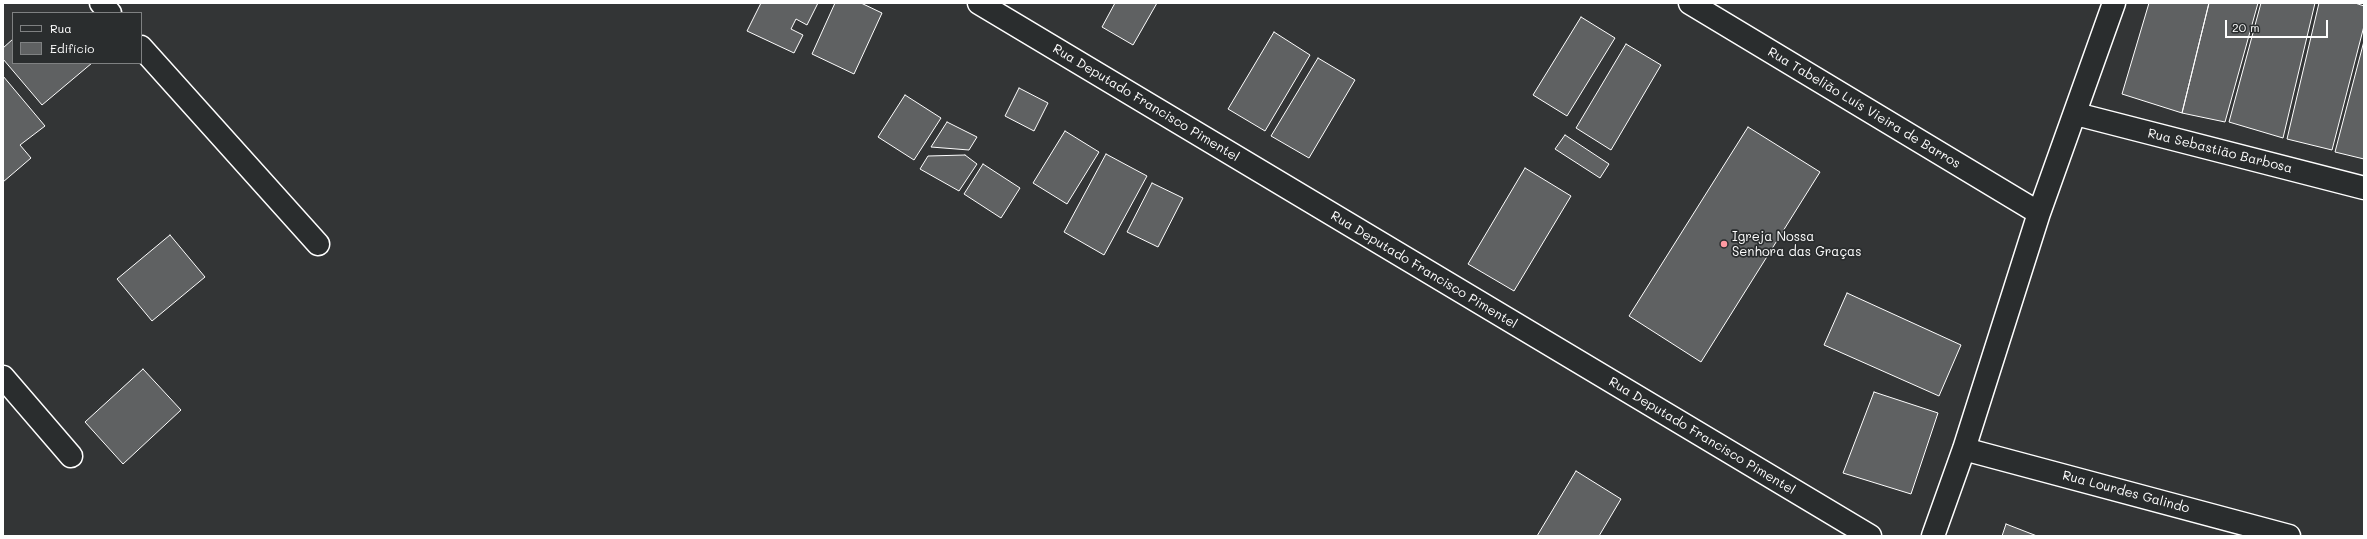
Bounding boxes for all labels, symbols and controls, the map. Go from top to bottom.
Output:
legend [12,12,142,64]
scale bar [2227,12,2330,38]
text: 20 m [2232,19,2260,35]
text: Rua [50,20,72,36]
text: Edifício [50,40,94,56]
street label: Rua Deputado Francisco Pimentel [1050,41,1242,165]
street label: Rua Tabelião Luís Vieira de Barros [1765,44,1963,172]
street label: Rua Sebastião Barbosa [2146,125,2294,177]
street label: Rua Deputado Francisco Pimentel [1328,208,1520,332]
place label: Igreja Nossa Senhora das Graças [1732,229,1862,260]
marker: Igreja Nossa Senhora das Graças [1719,239,1729,249]
street label: Rua Deputado Francisco Pimentel [1606,374,1798,498]
street label: Rua Lourdes Galindo [2061,468,2191,516]

